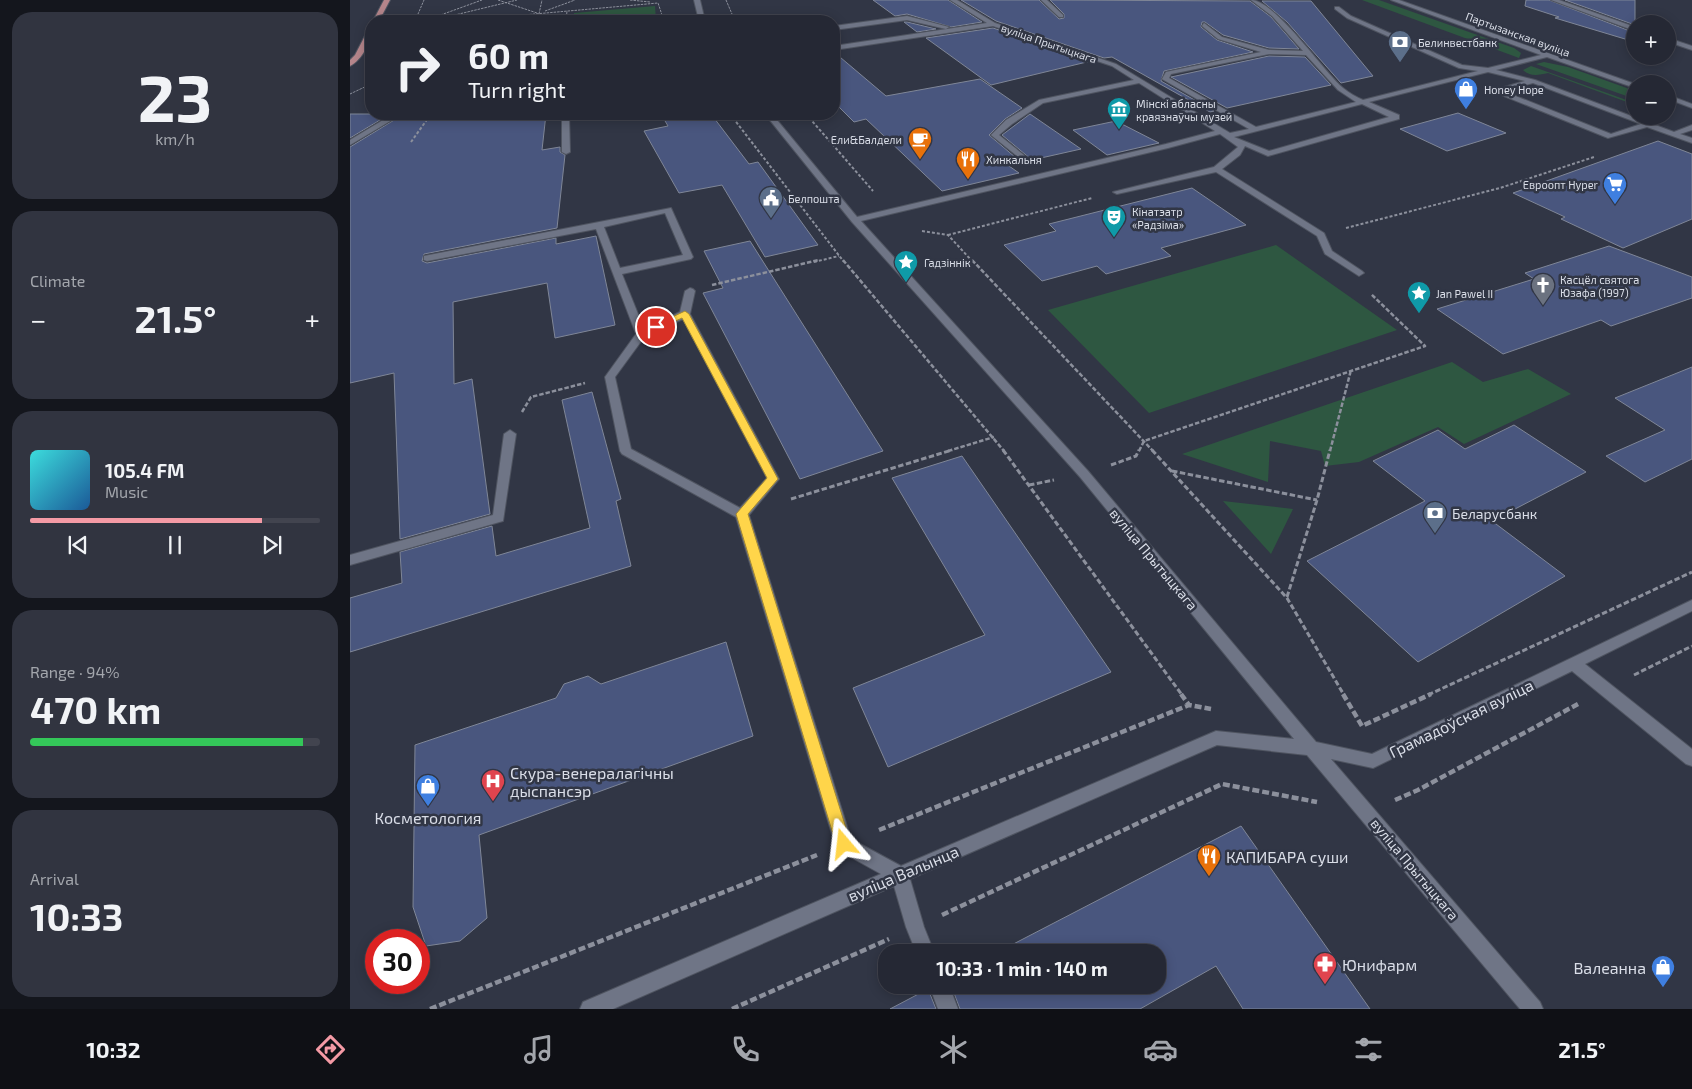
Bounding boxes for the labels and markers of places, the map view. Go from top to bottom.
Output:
bank icon: Белинвестбанк [1387,29,1413,63]
place label: Белинвестбанк [1418,36,1497,49]
shop icon: Honey Hope [1453,76,1479,110]
place label: Honey Hope [1484,83,1544,96]
museum icon: Мінскі абласны краязнаўчы музей [1106,96,1132,130]
place label: Мінскі абласны краязнаўчы музей [1136,97,1232,124]
cafe icon: Ели&Балдели [907,126,933,160]
place label: Ели&Балдели [831,133,902,146]
restaurant icon: Хинкальня [955,146,981,180]
place label: Хинкальня [986,153,1042,166]
supermarket icon: Евроопт Hyper [1602,171,1628,205]
place label: Евроопт Hyper [1523,178,1599,191]
public building icon: Белпошта [758,185,784,219]
place label: Белпошта [788,192,840,205]
theatre icon: Кінатэатр «Радзіма» [1101,204,1127,238]
place label: Кінатэатр «Радзіма» [1132,205,1184,231]
place icon: Гадзіннік [893,249,919,283]
place label: Гадзіннік [924,256,971,269]
church icon: Касцёл святога Юзафа (1997) [1530,272,1556,306]
place label: Касцёл святога Юзафа (1997) [1560,273,1639,299]
place icon: Jan Pawel II [1406,280,1432,314]
place label: Jan Pawel II [1436,287,1493,300]
pin [635,306,677,348]
bank icon: Беларусбанк [1422,500,1448,534]
place label: Беларусбанк [1452,505,1538,522]
place label: Скура-венералагічны дыспансэр [510,763,674,800]
hospital icon: Скура-венералагічны дыспансэр [480,768,506,802]
shop icon: Косметология [415,773,441,807]
place label: Косметология [374,808,482,827]
restaurant icon: КАПИБАРА суши [1196,843,1222,877]
place label: КАПИБАРА суши [1226,847,1348,867]
pharmacy icon: Юнифарм [1312,951,1338,985]
shop icon: Валеанна [1650,954,1676,988]
place label: Юнифарм [1342,955,1417,974]
place label: Валеанна [1573,958,1646,977]

